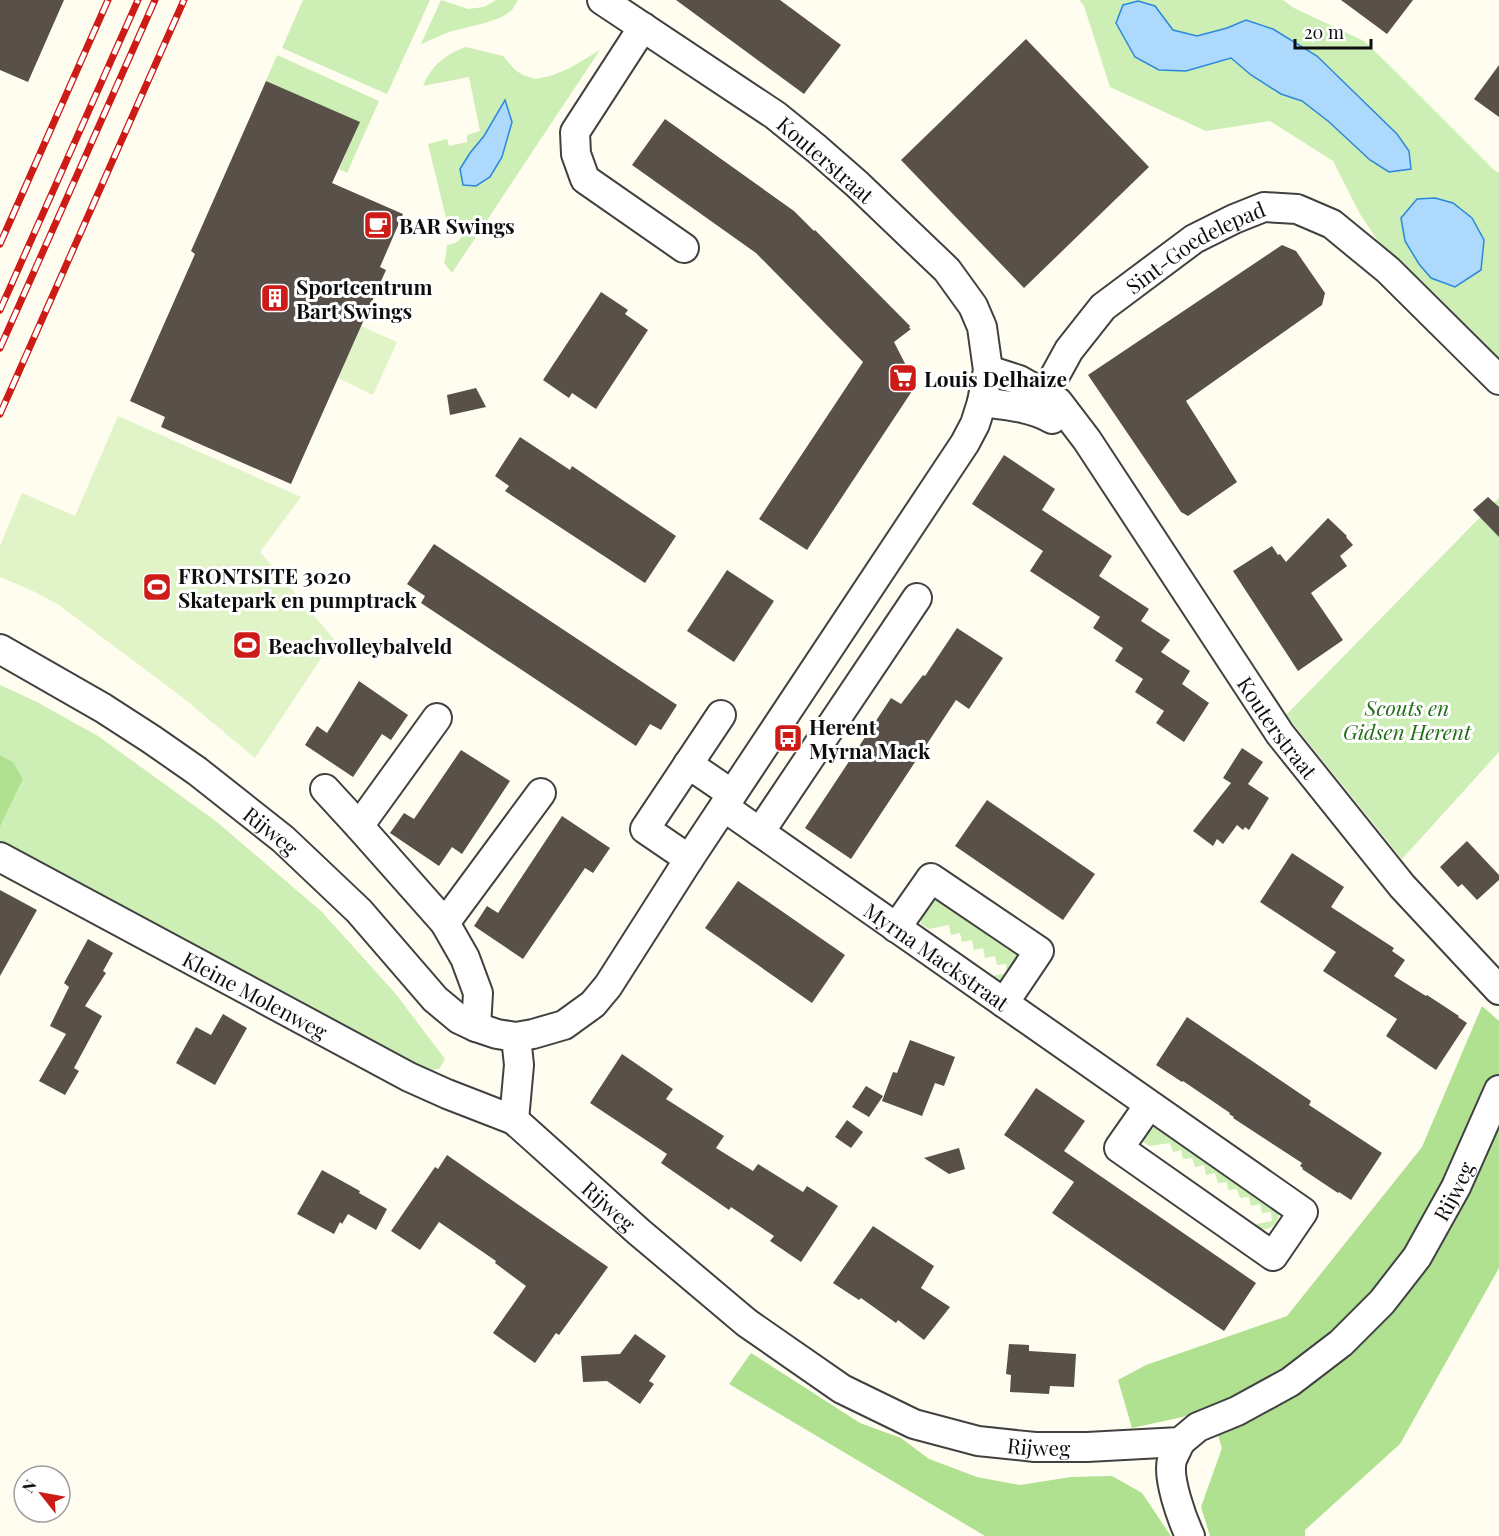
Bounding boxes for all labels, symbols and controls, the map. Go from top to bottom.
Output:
scale bar [1295,12,1372,50]
text: 20 m [1304,20,1344,44]
street label: Kouterstraat [772,109,881,209]
street label: Sint-Goedelepad [1120,194,1269,300]
cafe icon: BAR Swings [362,209,394,241]
place label: BAR Swings [399,211,515,239]
place label: Sportcentrum Bart Swings [296,272,433,324]
building icon: Sportcentrum Bart Swings [259,282,291,314]
supermarket icon: Louis Delhaize [887,362,919,394]
place label: Louis Delhaize [924,364,1067,392]
place label: FRONTSITE 3020 Skatepark en pumptrack [178,561,418,613]
sports icon: FRONTSITE 3020 Skatepark en pumptrack [141,571,173,603]
sports icon: Beachvolleybalveld [231,629,263,661]
place label: Beachvolleybalveld [268,631,453,659]
street label: Kouterstraat [1232,671,1324,784]
park label: Scouts en Gidsen Herent [1343,693,1472,745]
place label: Herent Myrna Mack [809,712,931,764]
bus stop icon: Herent Myrna Mack [772,722,804,754]
street label: Rijweg [238,799,305,861]
street label: Myrna Mackstraat [859,896,1016,1017]
street label: Kleine Molenweg [178,944,333,1045]
street label: Rijweg [1426,1157,1480,1225]
street label: Rijweg [577,1174,642,1237]
street label: Rijweg [1006,1430,1070,1461]
north arrow [12,1464,72,1524]
text: N [17,1475,41,1496]

